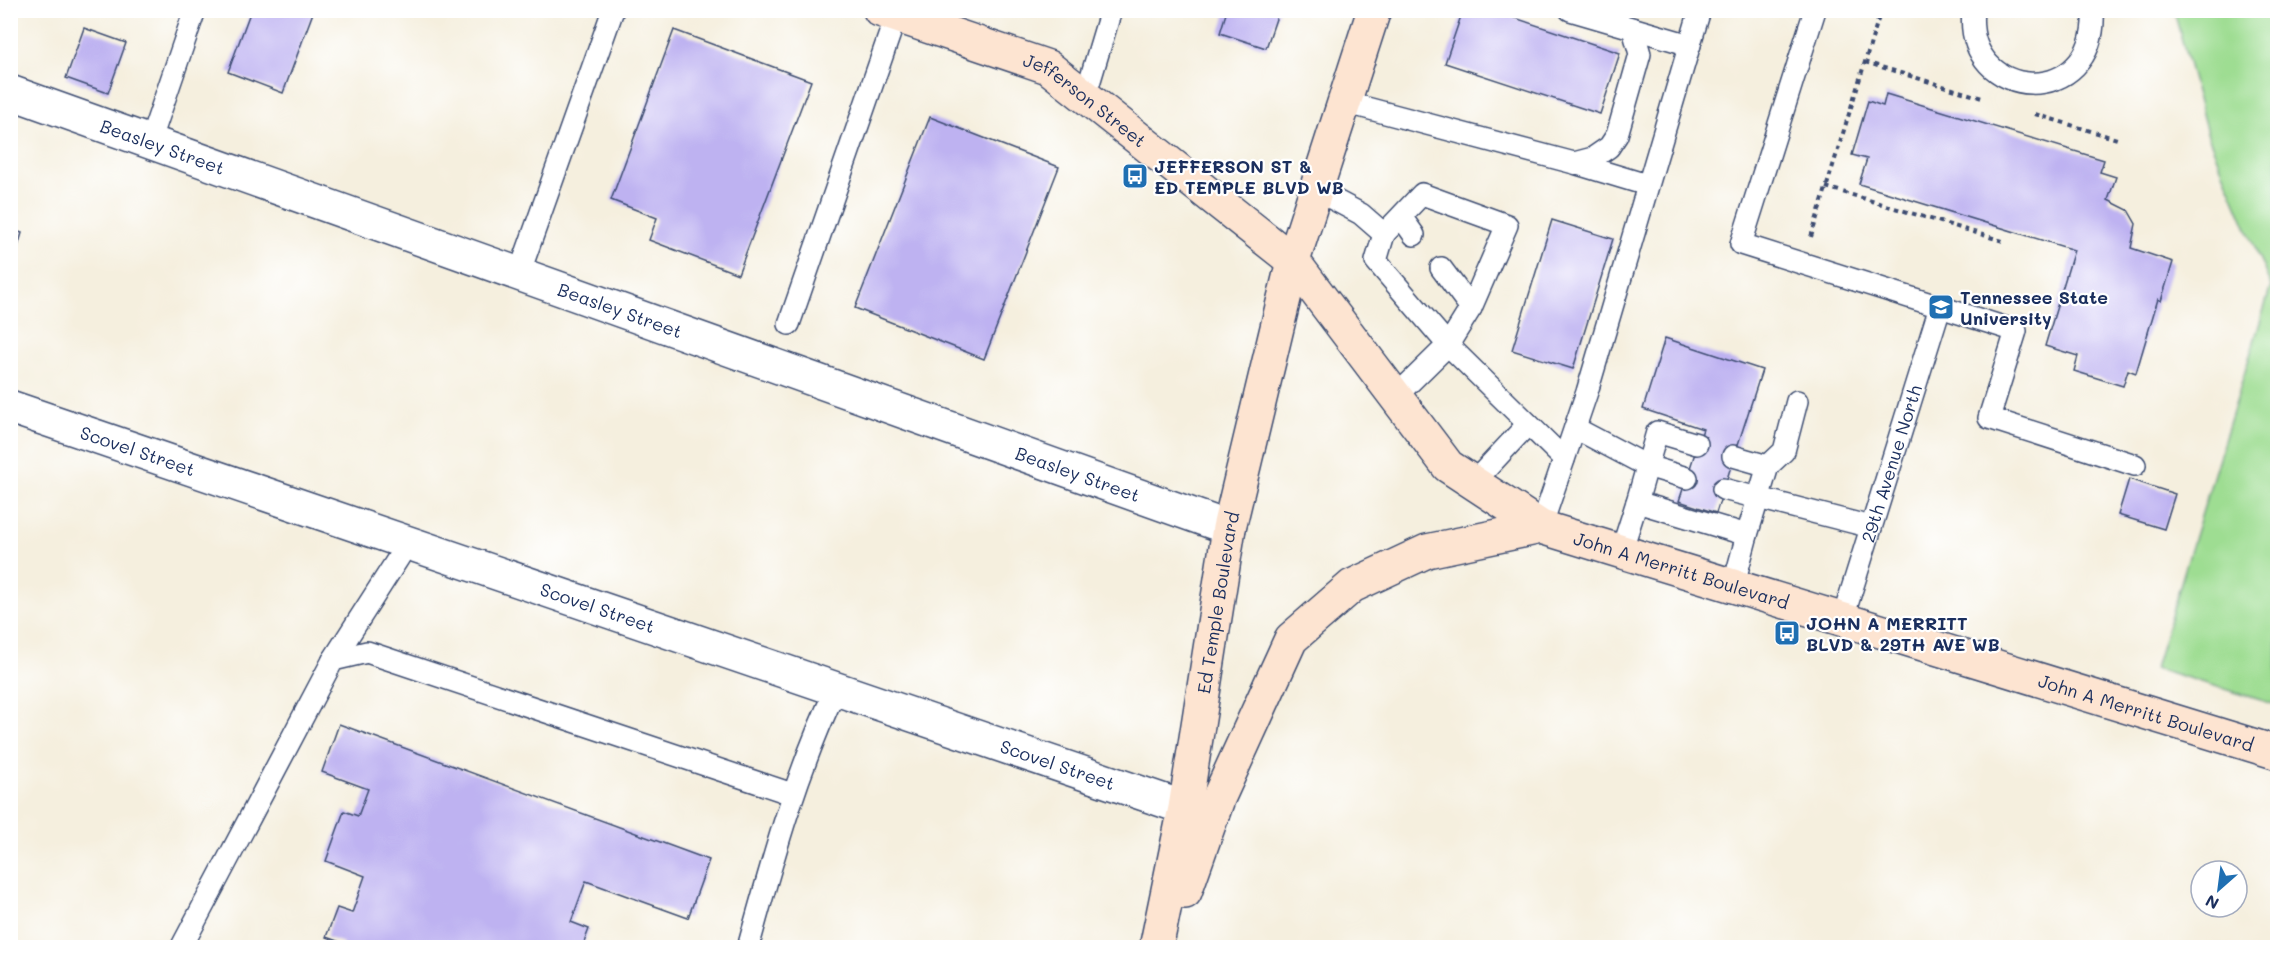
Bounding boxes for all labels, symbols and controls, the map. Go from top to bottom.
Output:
street label: Jefferson Street [1020,48,1151,152]
street label: Beasley Street [97,113,228,180]
place label: JEFFERSON ST & ED TEMPLE BLVD WB [1154,154,1344,199]
bus stop icon: JEFFERSON ST & ED TEMPLE BLVD WB [1120,161,1150,191]
street label: Beasley Street [555,277,686,344]
place label: Tennessee State University [1960,285,2108,330]
school or university icon: Tennessee State University [1926,292,1956,322]
street label: 29th Avenue North [1855,382,1927,545]
street label: Scovel Street [77,420,198,481]
street label: Beasley Street [1012,441,1143,507]
street label: Ed Temple Boulevard [1191,509,1245,695]
street label: John A Merritt Boulevard [1571,526,1792,614]
street label: Scovel Street [537,577,658,638]
place label: JOHN A MERRITT BLVD & 29TH AVE WB [1806,611,2000,656]
bus stop icon: JOHN A MERRITT BLVD & 29TH AVE WB [1772,618,1802,648]
street label: John A Merritt Boulevard [2035,668,2257,757]
street label: Scovel Street [997,734,1118,795]
north arrow [2189,859,2249,919]
text: N [2201,891,2222,915]

